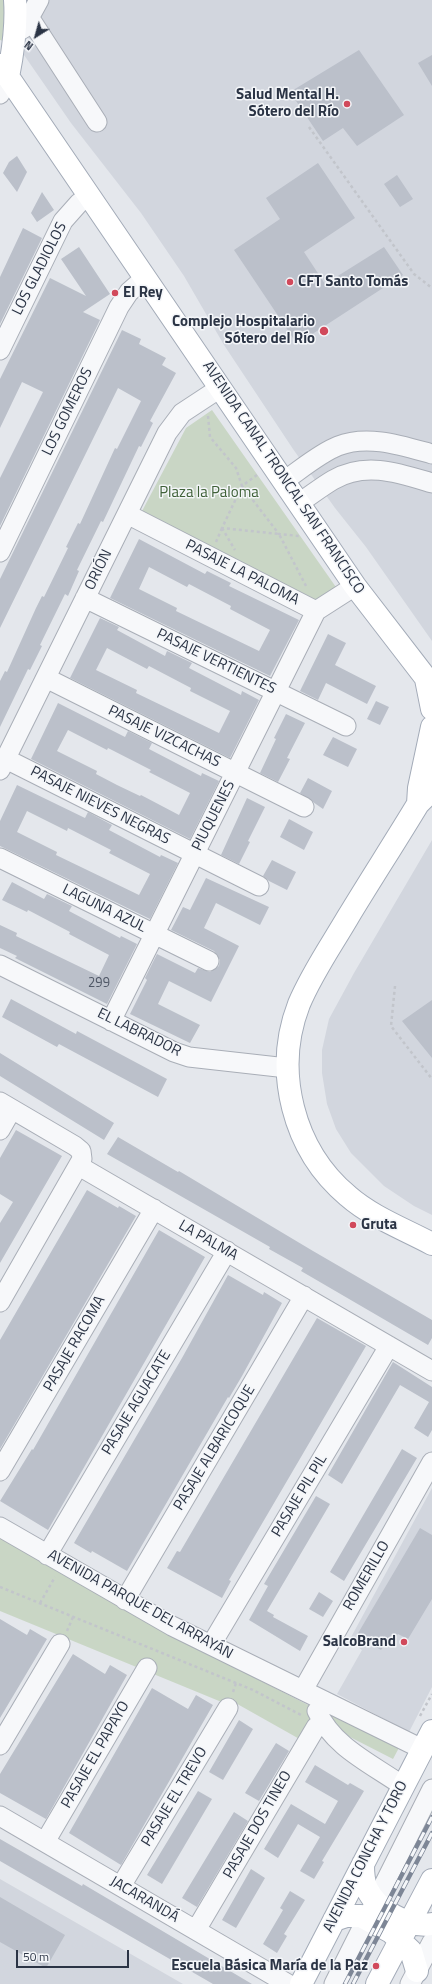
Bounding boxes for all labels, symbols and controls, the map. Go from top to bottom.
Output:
north arrow [16,16,56,56]
text: N [21,37,37,54]
place label: Salud Mental H. Sótero del Río [236,86,339,121]
marker: Salud Mental H. Sótero del Río [342,99,352,109]
street label: LOS GLADIOLOS [9,220,71,318]
place label: CFT Santo Tomás [298,273,408,291]
marker: CFT Santo Tomás [285,277,295,287]
place label: El Rey [123,284,163,302]
marker: El Rey [110,288,120,298]
place label: Complejo Hospitalario Sótero del Río [172,313,315,348]
marker: Complejo Hospitalario Sótero del Río [318,325,330,337]
street label: AVENIDA CANAL TRONCAL SAN FRANCISCO [198,358,368,598]
street label: LOS GOMEROS [39,365,97,459]
park label: Plaza la Paloma [159,484,259,502]
street label: PASAJE LA PALOMA [182,537,302,609]
street label: ORIÓN [82,547,116,593]
street label: PASAJE VERTIENTES [153,625,279,699]
street label: PASAJE VIZCACHAS [105,702,223,772]
street label: PASAJE NIEVES NEGRAS [27,763,173,849]
street label: PIUQUENES [189,778,239,854]
street label: LAGUNA AZUL [59,881,149,937]
house number: 299 [88,976,110,992]
street label: EL LABRADOR [94,1005,184,1061]
place label: Gruta [361,1216,397,1234]
street label: LA PALMA [175,1217,241,1265]
marker: Gruta [348,1220,358,1230]
street label: PASAJE RACOMA [40,1293,110,1395]
street label: PASAJE AGUACATE [99,1347,175,1459]
street label: PASAJE ALBARICOQUE [170,1382,260,1514]
street label: PASAJE PIL PIL [268,1452,332,1540]
street label: ROMERILLO [340,1538,394,1614]
street label: AVENIDA PARQUE DEL ARRAYÁN [44,1546,236,1664]
place label: SalcoBrand [323,1633,396,1651]
marker: SalcoBrand [399,1637,409,1647]
street label: PASAJE EL PAPAYO [58,1698,134,1812]
street label: PASAJE EL TREVO [138,1744,212,1850]
street label: PASAJE DOS TINEO [220,1768,296,1882]
street label: AVENIDA CONCHA Y TORO [320,1778,412,1936]
street label: JACARANDÁ [106,1873,182,1927]
scale bar [18,1942,131,1968]
text: 50 m [23,1947,49,1966]
place label: Escuela Básica María de la Paz [171,1957,368,1975]
marker: Escuela Básica María de la Paz [371,1961,381,1971]

